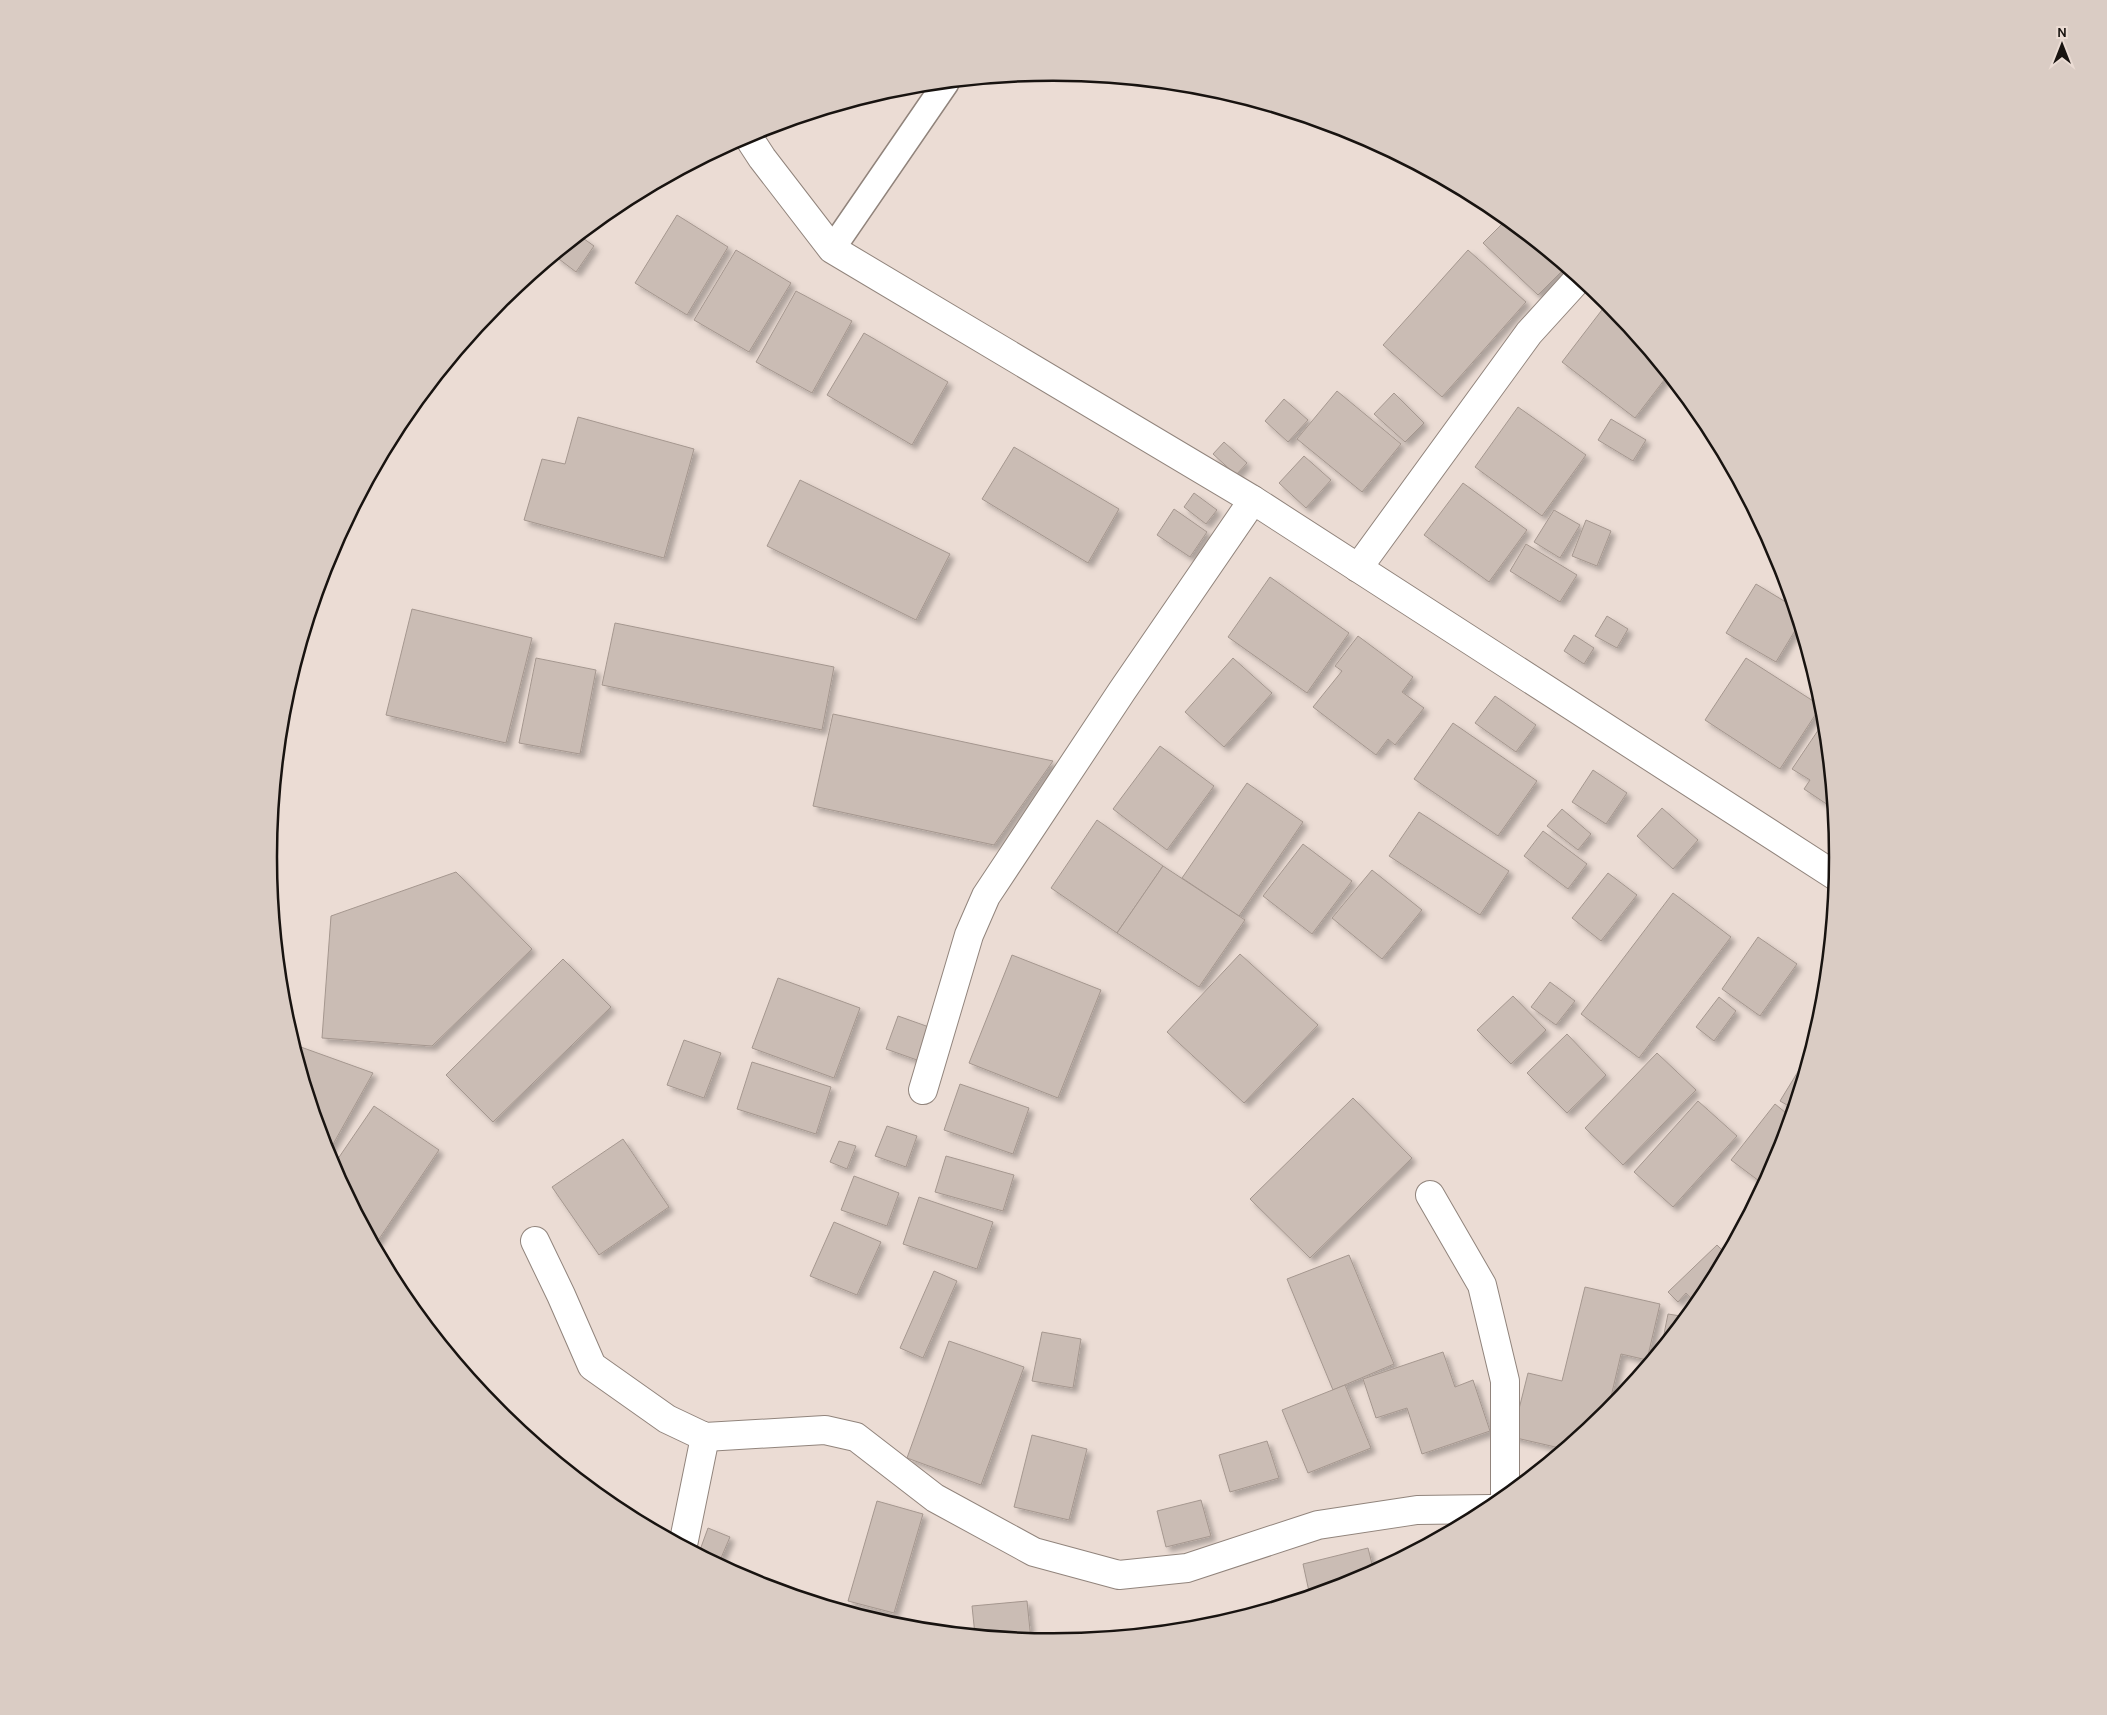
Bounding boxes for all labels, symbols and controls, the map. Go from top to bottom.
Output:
north arrow [2037,20,2087,70]
text: N [2057,24,2067,41]

